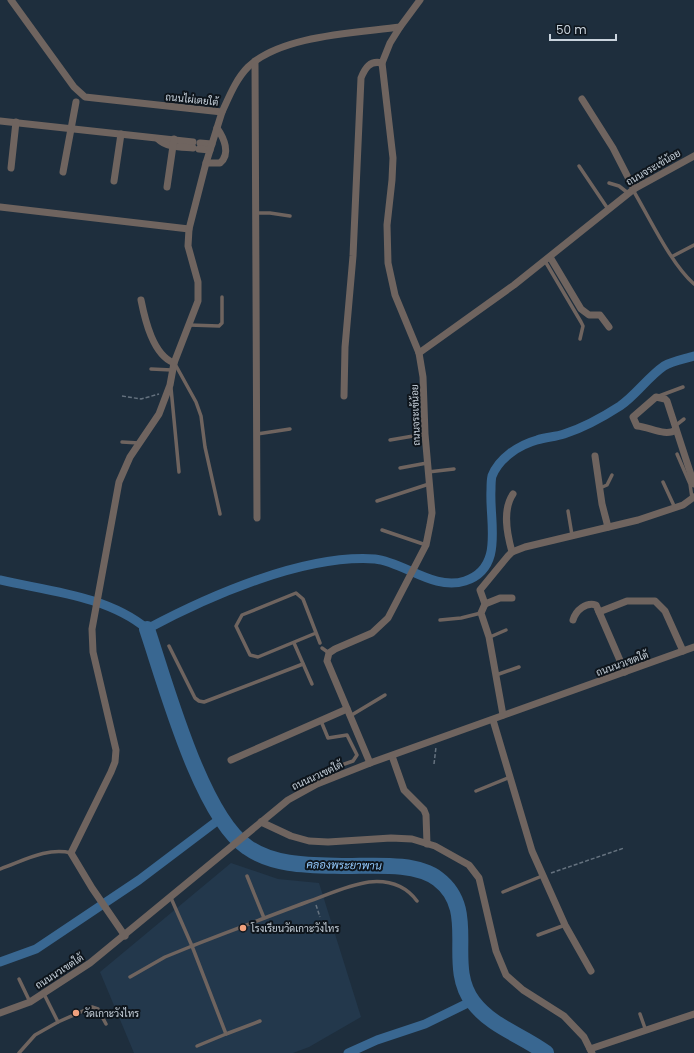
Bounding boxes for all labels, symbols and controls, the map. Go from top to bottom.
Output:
scale bar [550,16,616,42]
text: 50 m [556,21,587,38]
street label: ถนนไผ่เตยใต้ [165,89,220,110]
street label: ถนนจระเข้น้อย [623,146,684,189]
street label: ถนนจระเข้น้อย [407,384,424,446]
street label: ถนนนวเขตใต้ [594,647,651,680]
street label: ถนนนวเขตใต้ [289,757,346,794]
water label: คลองพระยาพาน [306,856,382,874]
place label: โรงเรียนวัดเกาะวังไทร [250,921,339,936]
marker: โรงเรียนวัดเกาะวังไทร [238,923,248,933]
street label: ถนนนวเขตใต้ [32,950,87,993]
place label: วัดเกาะวังไทร [84,1006,139,1021]
marker: วัดเกาะวังไทร [71,1008,81,1018]

